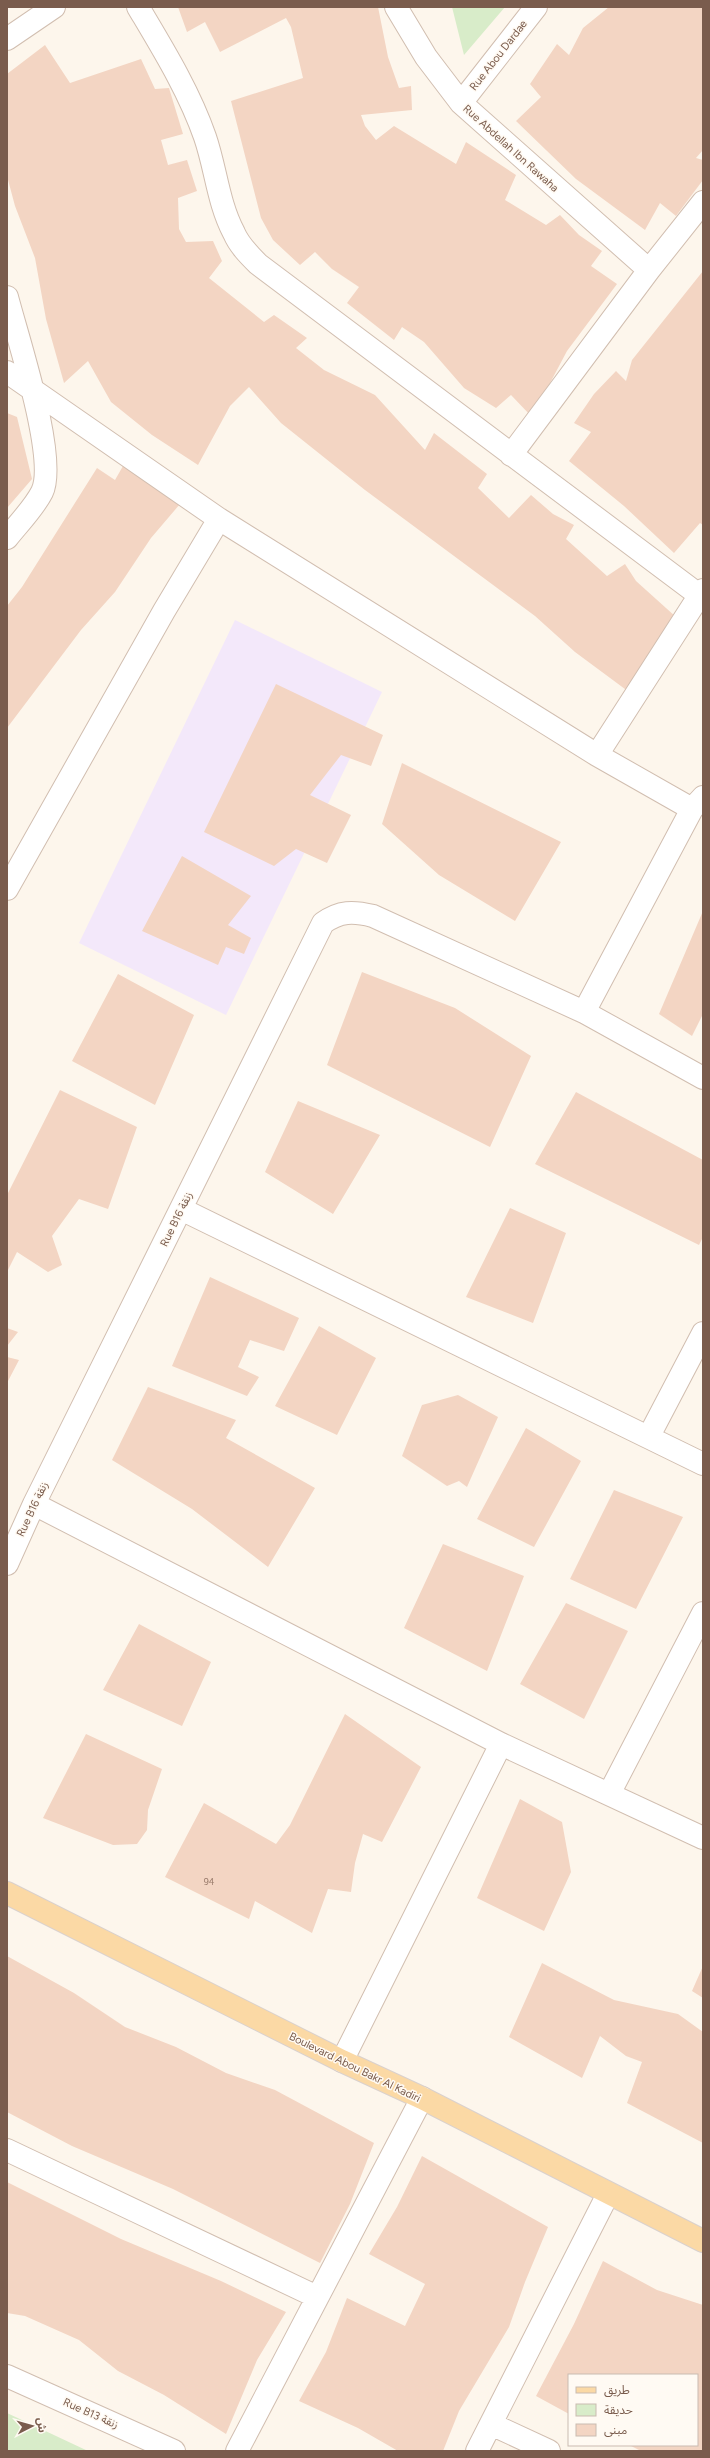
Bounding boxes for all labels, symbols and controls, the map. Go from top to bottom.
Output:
street label: Rue Abou Dardae [467,17,530,93]
street label: Rue Abdellah Ibn Rawaha [460,102,561,195]
street label: Rue B16 زنقة [158,1190,195,1249]
street label: Rue B16 زنقة [14,1480,51,1539]
house number: 94 [204,1876,215,1887]
street label: Boulevard Abou Bakr Al Kadiri [287,2030,423,2105]
legend [568,2374,698,2446]
text: طريق [604,2383,630,2398]
street label: Rue B13 زنقة [61,2395,120,2431]
text: حديقة [604,2403,633,2417]
north arrow [12,2406,52,2446]
text: ش [34,2417,49,2433]
text: مبنى [604,2423,627,2437]

